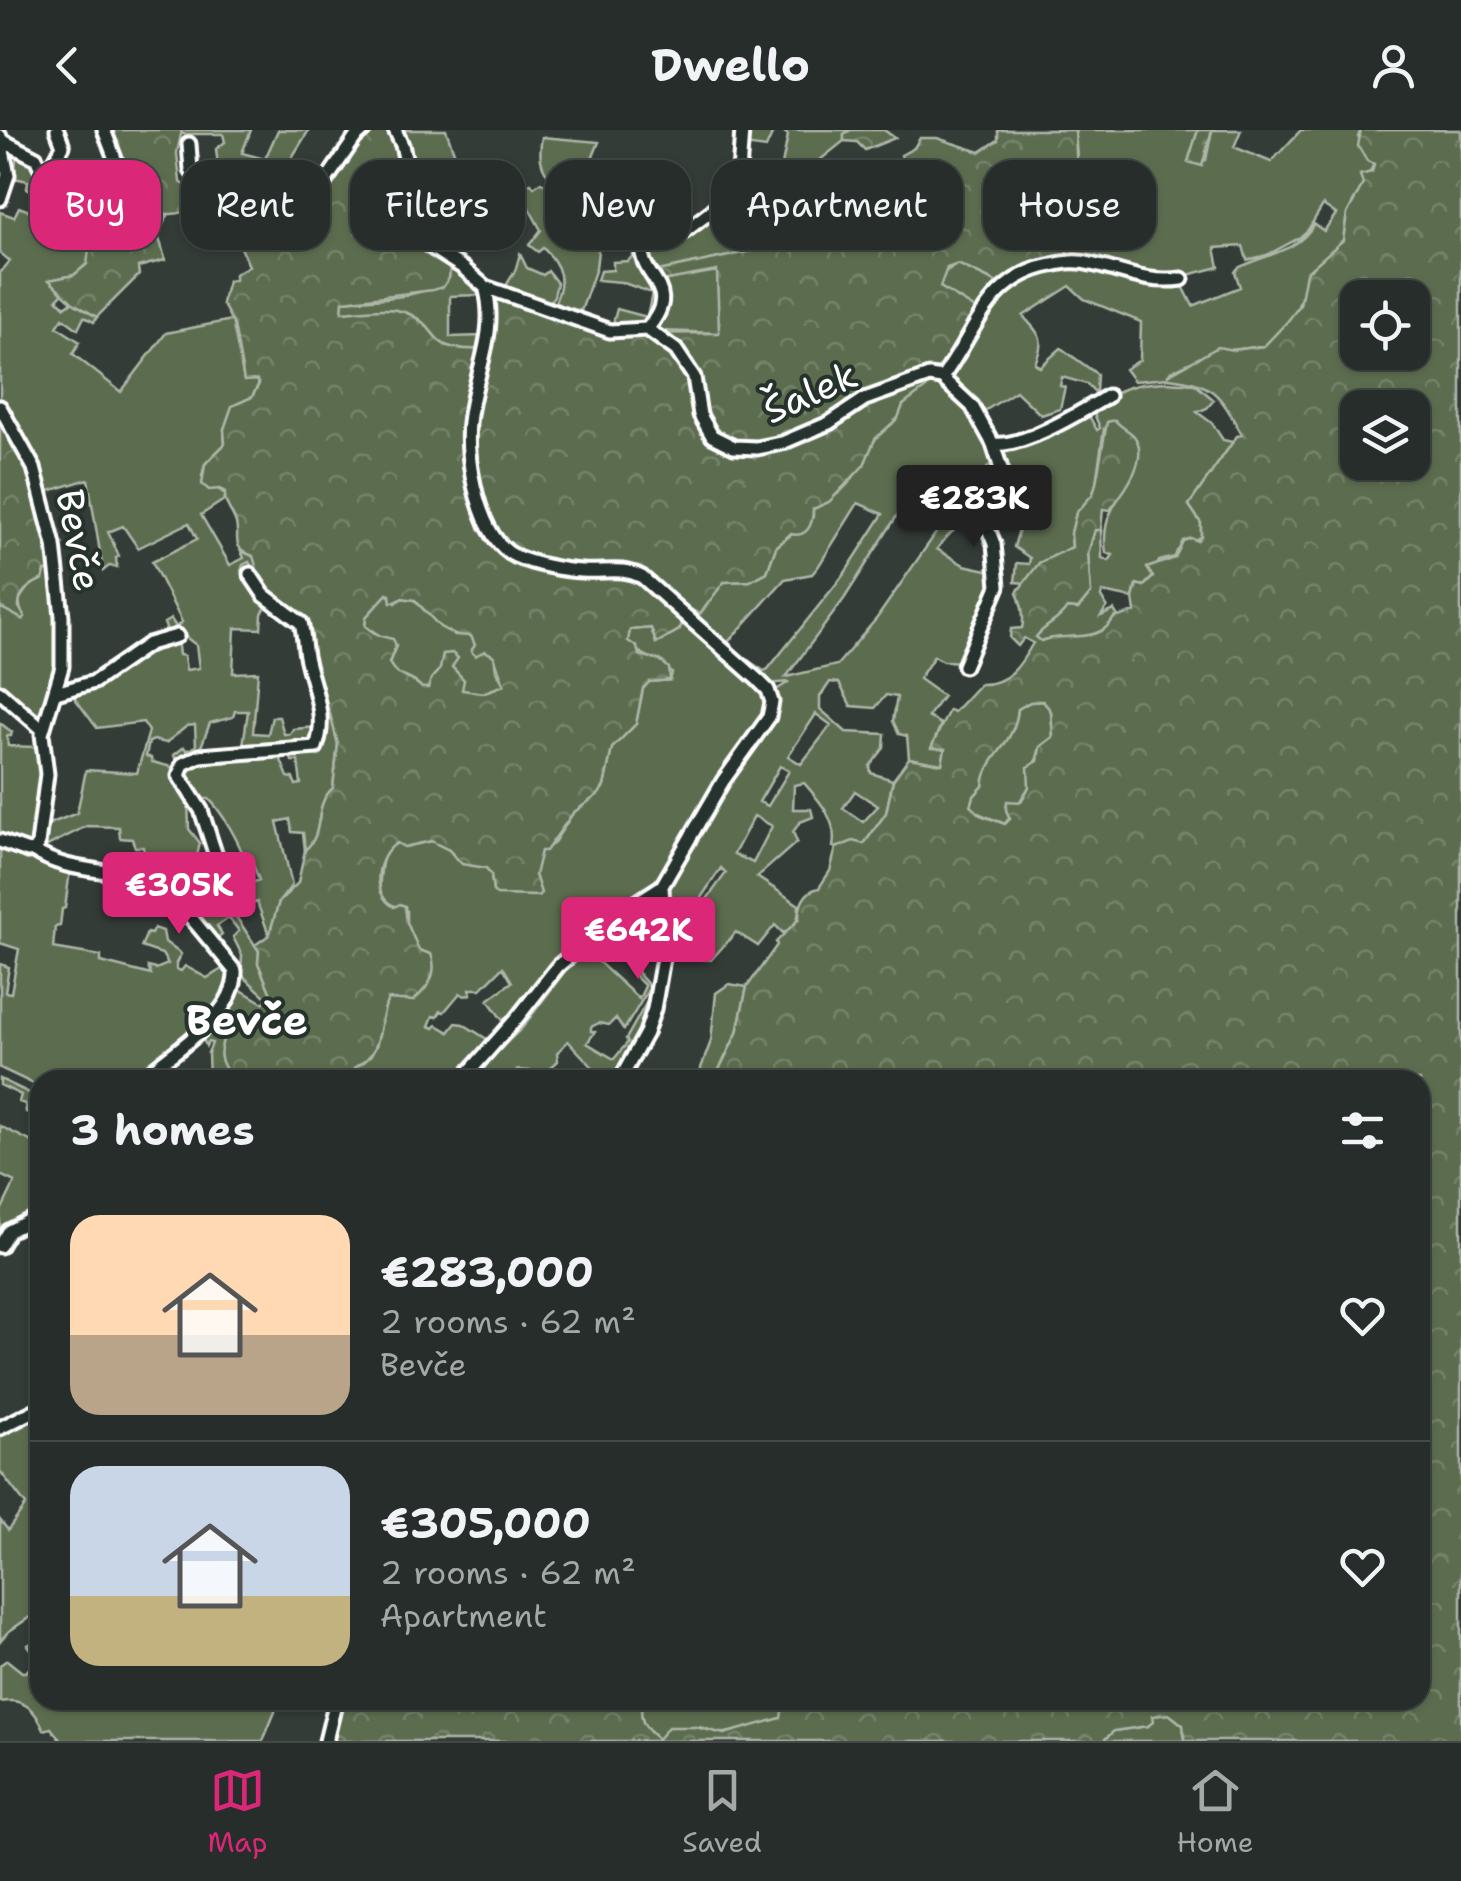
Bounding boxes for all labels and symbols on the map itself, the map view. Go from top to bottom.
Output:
street label: Šalek [755,349,865,435]
pin: €283K [904,465,1044,550]
street label: Bevče [44,485,114,595]
pin: €305K [109,852,249,937]
pin: €642K [568,897,708,982]
district label: Bevče [186,992,308,1048]

